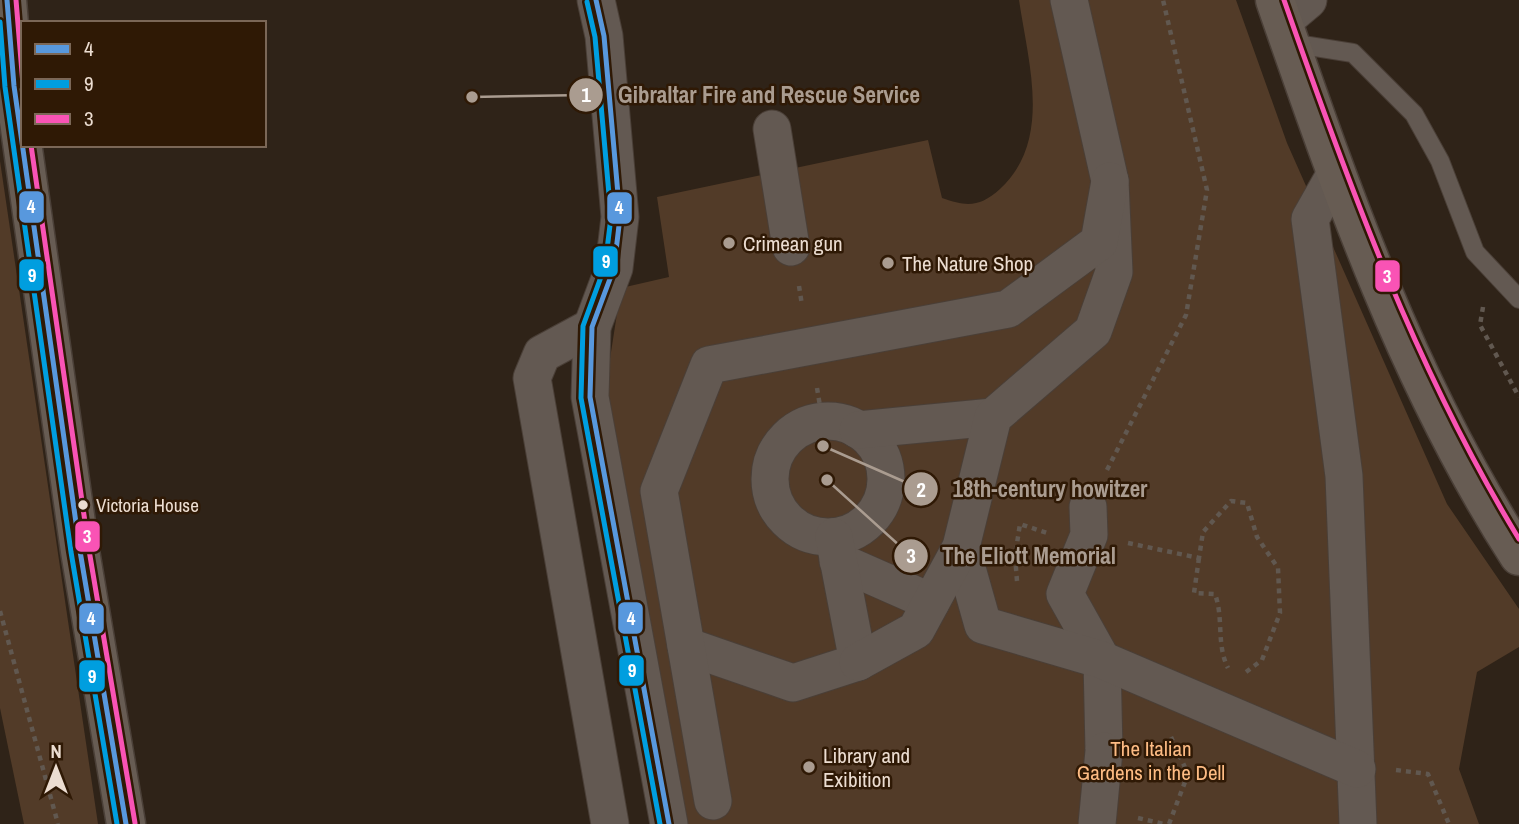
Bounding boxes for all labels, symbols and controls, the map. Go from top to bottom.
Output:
legend [21,21,266,147]
text: 4 [84,34,94,63]
text: 9 [84,69,94,98]
callout: Gibraltar Fire and Rescue Service [569,73,933,117]
text: Gibraltar Fire and Rescue Service [618,79,920,110]
text: 1 [581,80,591,109]
text: 3 [84,104,94,133]
line badge: 4 [18,190,45,224]
line badge: 4 [606,191,633,225]
text: 4 [27,193,36,219]
text: 4 [615,194,624,220]
place label: Crimean gun [743,229,843,258]
marker: Crimean gun [721,235,737,251]
line badge: 9 [592,245,619,278]
text: 9 [602,248,611,274]
place label: The Nature Shop [902,249,1033,278]
marker: The Nature Shop [880,255,896,271]
line badge: 9 [18,258,45,292]
line badge: 3 [1374,259,1401,293]
text: 9 [28,262,37,288]
text: 3 [1383,263,1392,289]
callout: 18th-century howitzer [904,467,1161,511]
text: 18th-century howitzer [953,473,1148,504]
text: 2 [916,475,926,504]
place label: Victoria House [96,492,199,518]
marker: Victoria House [76,498,90,512]
line badge: 3 [74,520,101,553]
text: 3 [83,523,92,549]
callout: The Eliott Memorial [893,534,1130,578]
text: The Eliott Memorial [942,540,1116,571]
text: 3 [906,541,916,570]
line badge: 4 [617,601,644,635]
line badge: 4 [78,602,105,635]
text: 4 [87,605,96,631]
text: 4 [627,605,636,631]
line badge: 9 [618,654,645,687]
text: 9 [628,657,637,683]
line badge: 9 [78,659,106,693]
text: 9 [88,663,97,689]
north arrow [21,733,91,803]
park label: The Italian Gardens in the Dell [1077,734,1225,787]
text: N [50,738,62,764]
place label: Library and Exibition [823,741,910,794]
marker: Library and Exibition [801,759,817,775]

